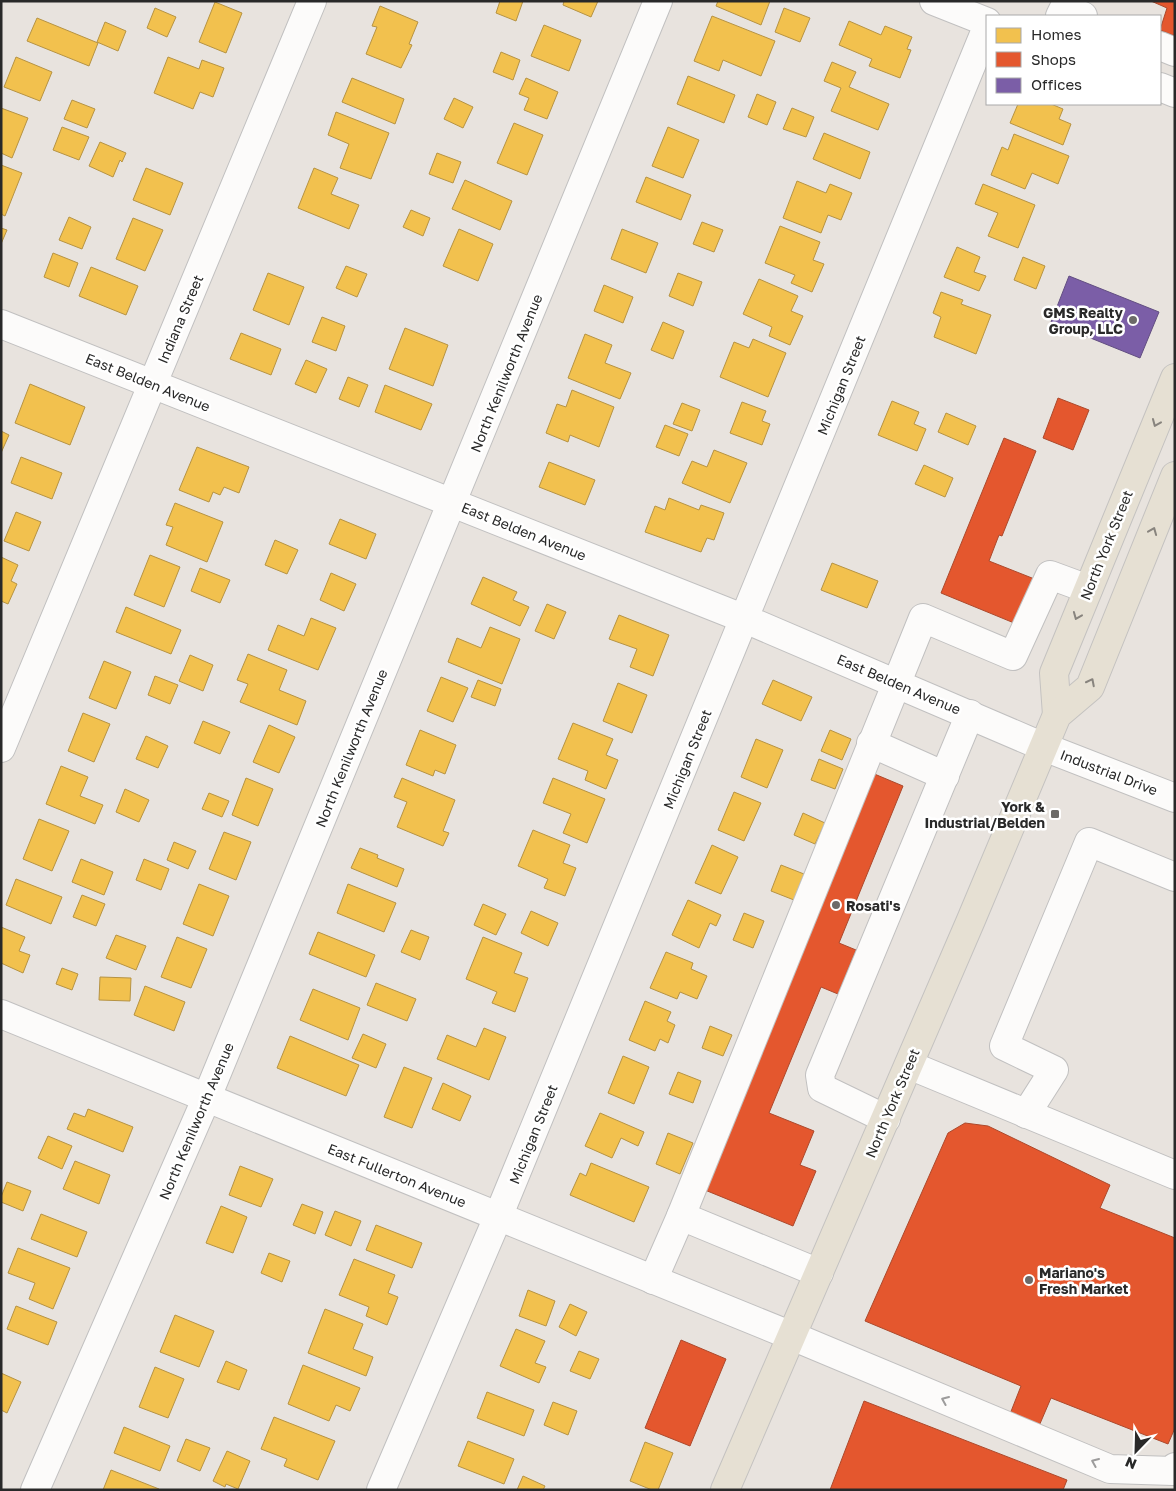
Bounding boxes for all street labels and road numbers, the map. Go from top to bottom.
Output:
street label: Indiana Street [154,272,206,366]
street label: North Kenilworth Avenue [466,291,546,455]
street label: Michigan Street [813,333,869,437]
street label: East Belden Avenue [83,349,213,415]
street label: North York Street [1076,488,1136,602]
street label: East Belden Avenue [459,498,589,564]
street label: East Belden Avenue [834,650,964,718]
street label: North Kenilworth Avenue [311,666,391,830]
street label: Michigan Street [659,707,715,811]
street label: Industrial Drive [1058,746,1160,798]
street label: North Kenilworth Avenue [155,1040,237,1202]
street label: North York Street [861,1046,923,1160]
street label: Michigan Street [505,1082,561,1186]
street label: East Fullerton Avenue [325,1139,469,1211]

